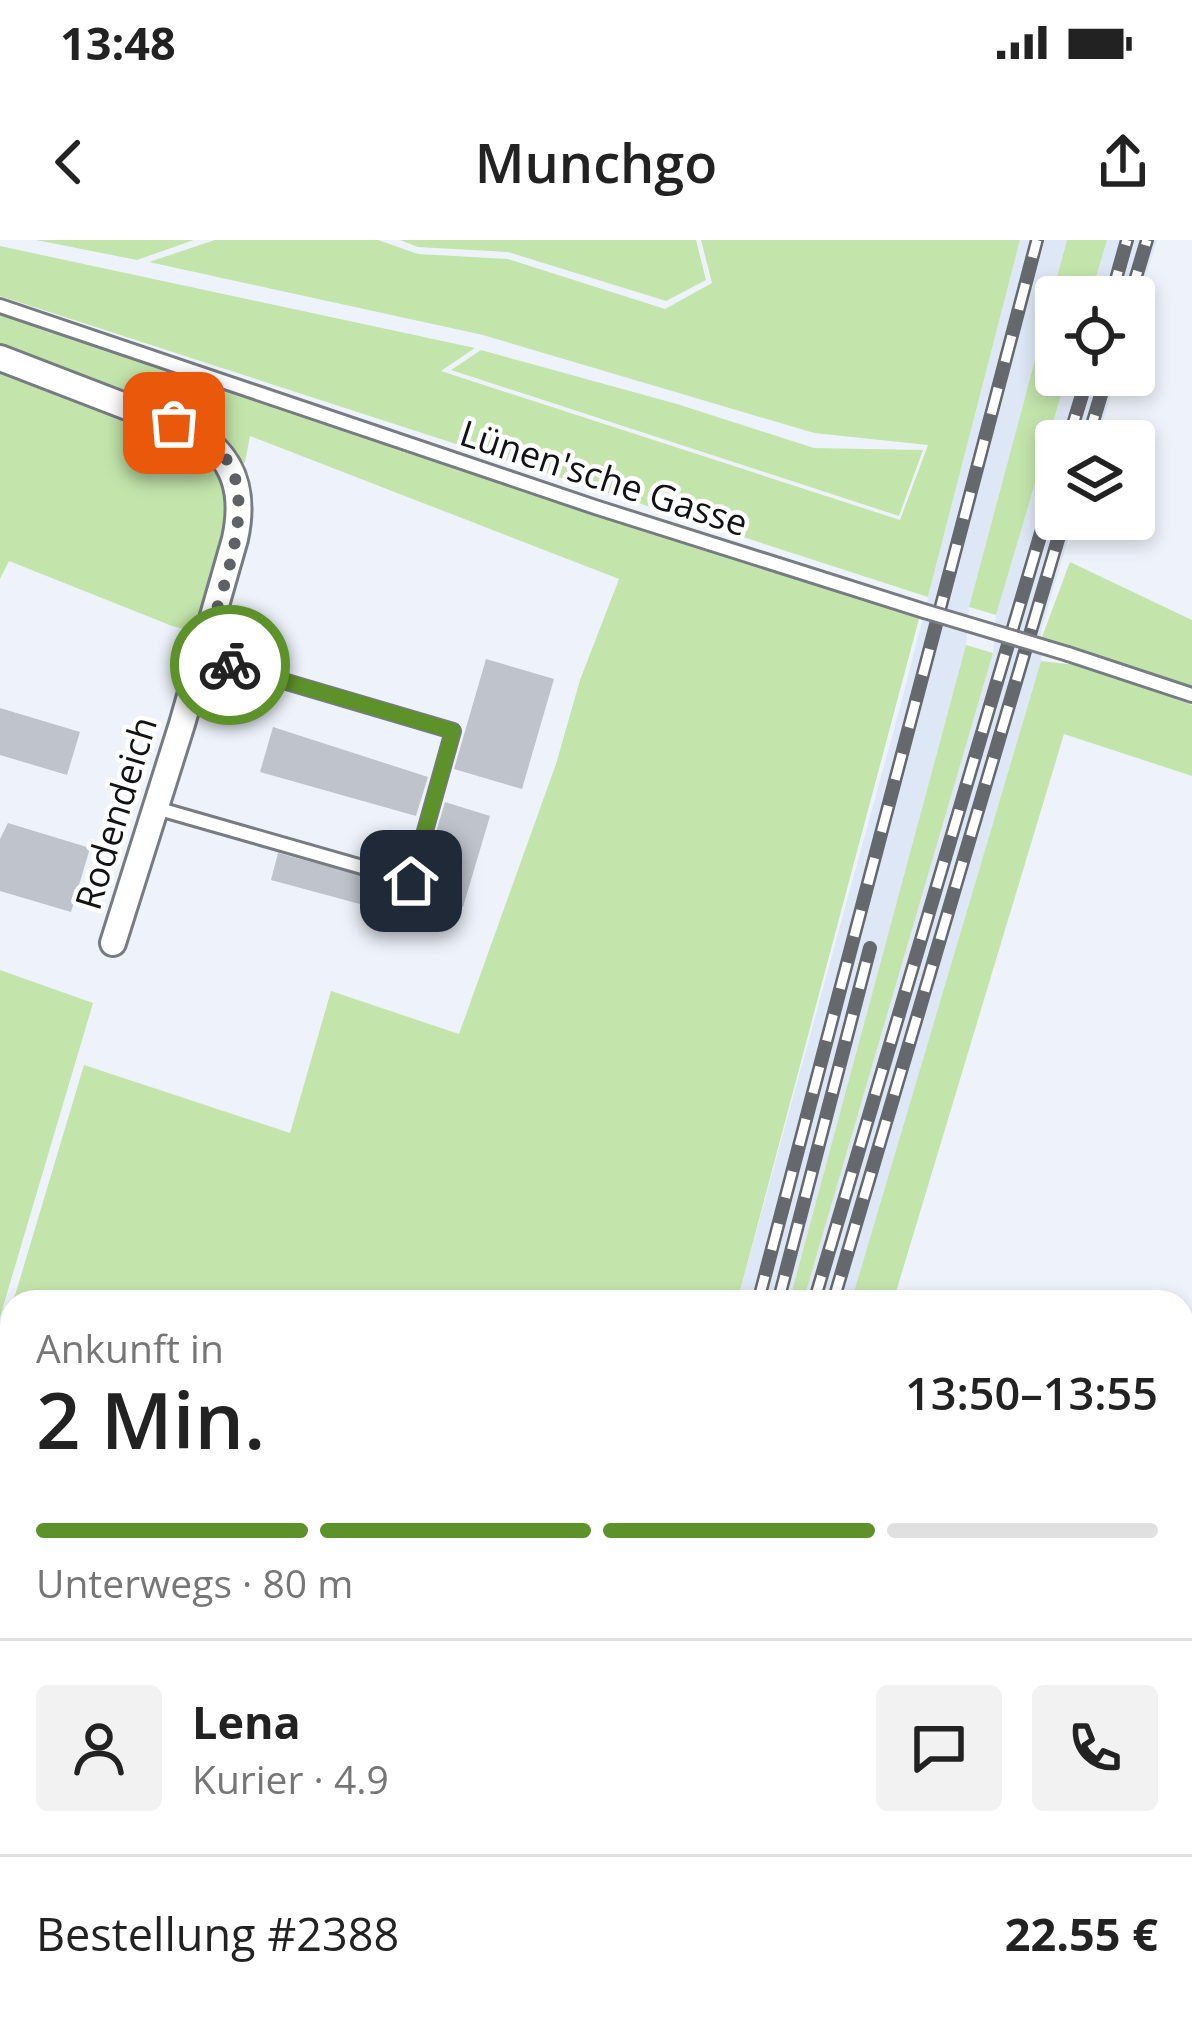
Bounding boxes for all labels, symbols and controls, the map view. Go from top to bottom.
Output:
text: 13:48 [60,12,176,73]
text: Munchgo [475,125,717,199]
icon: back [36,129,102,195]
icon: share [1090,129,1156,195]
map controls [1035,276,1155,540]
button: locate [1035,276,1155,396]
pin [123,372,225,474]
icon: bag [141,390,207,456]
street label: Lünen'sche Gasse [454,408,754,547]
button: layers [1035,420,1155,540]
courier [170,605,290,725]
icon: bike [197,632,263,698]
street label: Rodendeich [63,711,168,915]
pin [360,830,462,932]
icon: home [378,848,444,914]
text: Ankunft in [36,1321,224,1374]
text: 13:50–13:55 [905,1362,1158,1423]
text: 2 Min. [36,1366,265,1472]
text: Unterwegs · 80 m [36,1556,353,1609]
button: person [36,1685,162,1811]
button: chat [876,1685,1002,1811]
button: phone [1032,1685,1158,1811]
text: Lena [192,1691,301,1752]
text: Kurier · 4.9 [192,1752,389,1805]
text: Bestellung #2388 [36,1903,399,1964]
text: 22.55 € [1005,1903,1158,1964]

